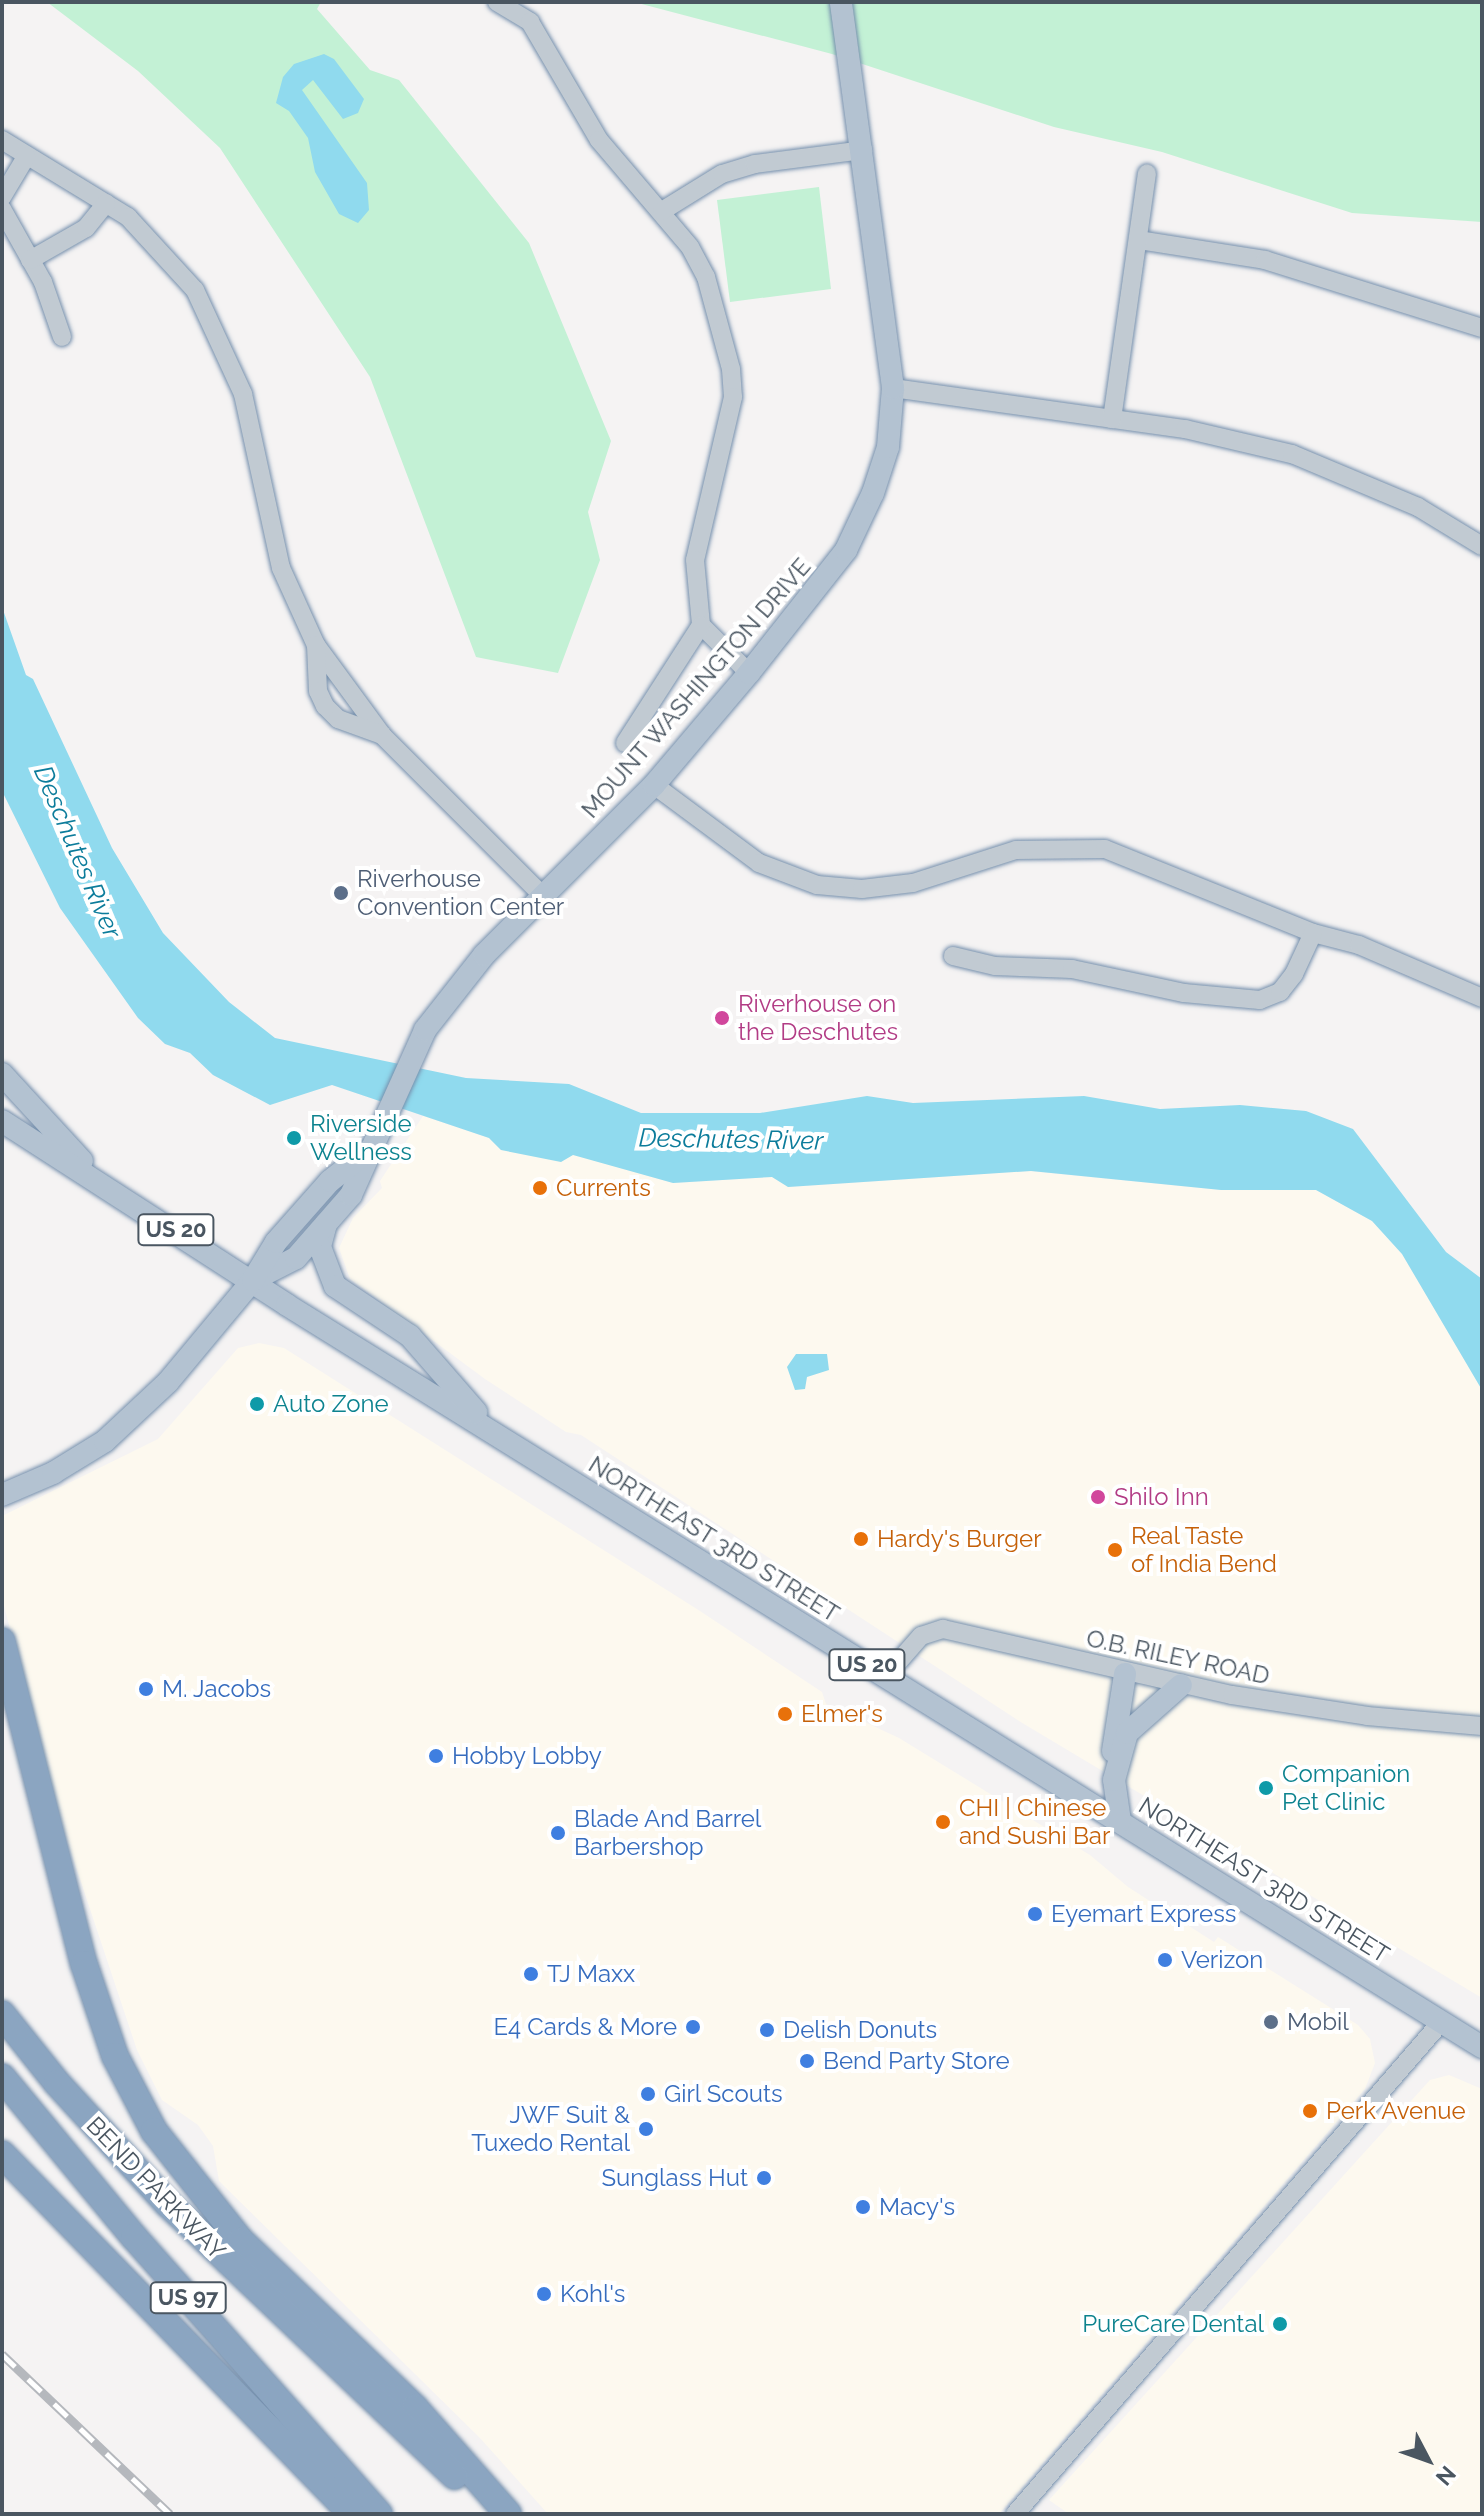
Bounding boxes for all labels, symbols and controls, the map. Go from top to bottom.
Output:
street label: MOUNT WASHINGTON DRIVE [575,552,817,824]
water label: Deschutes River [27,761,127,943]
place label: Riverhouse Convention Center [357,865,564,921]
marker: Riverhouse Convention Center [332,884,350,902]
place label: Riverhouse on the Deschutes [738,990,898,1046]
marker: Riverhouse on the Deschutes [713,1009,731,1027]
place label: Riverside Wellness [310,1110,412,1166]
water label: Deschutes River [638,1123,824,1157]
marker: Riverside Wellness [285,1129,303,1147]
place label: Currents [556,1174,651,1202]
marker: Currents [531,1179,549,1197]
road number: US 20 [136,1212,216,1248]
place label: Auto Zone [273,1390,389,1418]
marker: Auto Zone [248,1395,266,1413]
street label: NORTHEAST 3RD STREET [583,1450,845,1628]
place label: Shilo Inn [1114,1483,1209,1511]
marker: Shilo Inn [1089,1488,1107,1506]
place label: Real Taste of India Bend [1131,1522,1277,1578]
place label: Hardy's Burger [877,1525,1042,1553]
marker: Hardy's Burger [852,1530,870,1548]
marker: Real Taste of India Bend [1106,1541,1124,1559]
street label: O.B. RILEY ROAD [1083,1623,1273,1691]
road number: US 20 [827,1647,907,1683]
place label: M. Jacobs [162,1675,272,1703]
marker: M. Jacobs [137,1680,155,1698]
place label: Elmer's [801,1700,883,1728]
marker: Elmer's [776,1705,794,1723]
place label: Hobby Lobby [452,1742,602,1770]
marker: Hobby Lobby [427,1747,445,1765]
place label: Companion Pet Clinic [1282,1760,1410,1816]
marker: Companion Pet Clinic [1257,1779,1275,1797]
street label: NORTHEAST 3RD STREET [1133,1791,1395,1969]
place label: CHI | Chinese and Sushi Bar [959,1794,1110,1850]
place label: Blade And Barrel Barbershop [574,1805,762,1861]
marker: CHI | Chinese and Sushi Bar [934,1813,952,1831]
marker: Blade And Barrel Barbershop [549,1824,567,1842]
place label: Eyemart Express [1051,1900,1236,1928]
marker: Eyemart Express [1026,1905,1044,1923]
place label: Verizon [1181,1946,1263,1974]
marker: Verizon [1156,1951,1174,1969]
place label: TJ Maxx [547,1960,635,1988]
marker: TJ Maxx [522,1965,540,1983]
place label: Mobil [1287,2008,1349,2036]
place label: E4 Cards & More [494,2013,677,2041]
marker: Mobil [1262,2013,1280,2031]
place label: Delish Donuts [783,2016,937,2044]
marker: E4 Cards & More [684,2018,702,2036]
marker: Delish Donuts [758,2021,776,2039]
place label: Bend Party Store [823,2047,1010,2075]
marker: Bend Party Store [798,2052,816,2070]
place label: Girl Scouts [664,2080,783,2108]
marker: Girl Scouts [639,2085,657,2103]
place label: Perk Avenue [1326,2097,1466,2125]
place label: JWF Suit & Tuxedo Rental [471,2101,630,2157]
marker: Perk Avenue [1301,2102,1319,2120]
street label: BEND PARKWAY [81,2111,231,2265]
marker: JWF Suit & Tuxedo Rental [637,2120,655,2138]
place label: Sunglass Hut [601,2164,748,2192]
marker: Sunglass Hut [755,2169,773,2187]
place label: Macy's [879,2193,955,2221]
marker: Macy's [854,2198,872,2216]
road number: US 97 [148,2280,228,2316]
place label: Kohl's [560,2280,625,2308]
marker: Kohl's [535,2285,553,2303]
place label: PureCare Dental [1082,2310,1264,2338]
marker: PureCare Dental [1271,2315,1289,2333]
north arrow [1388,2420,1468,2500]
text: N [1431,2461,1461,2491]

